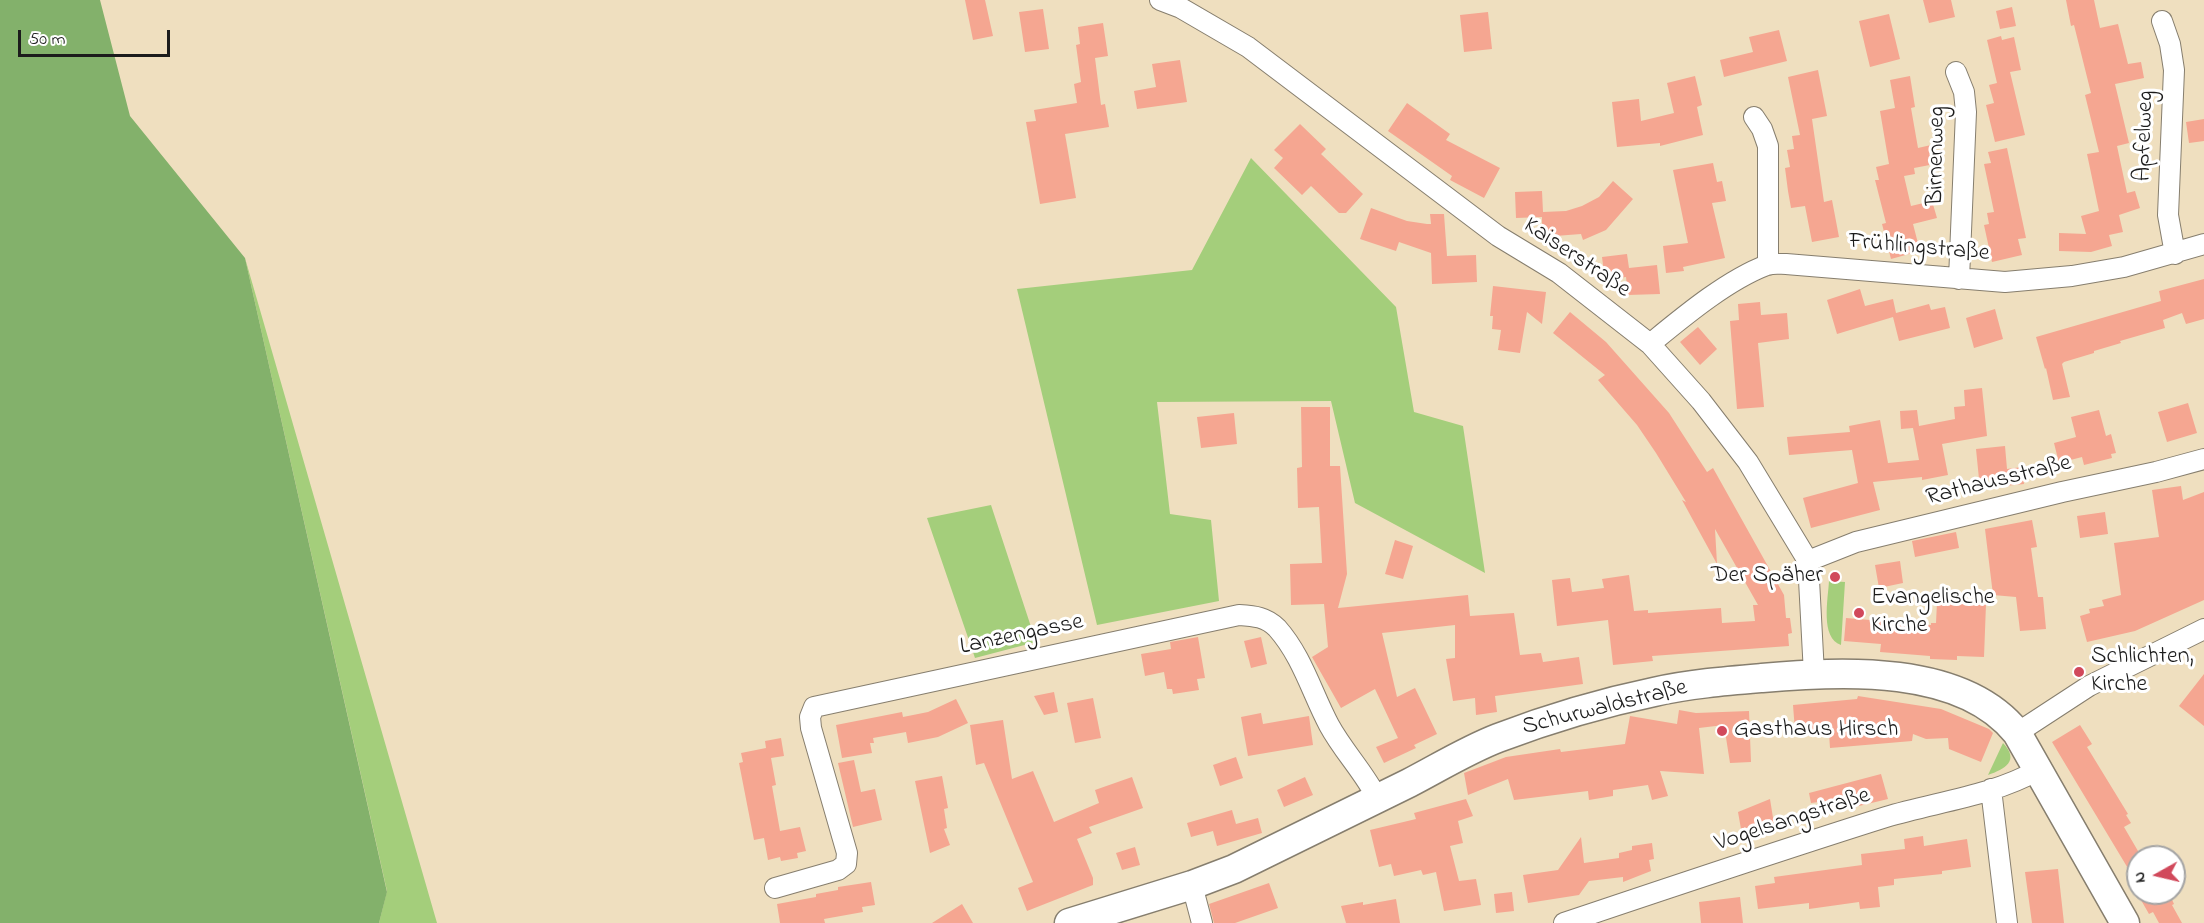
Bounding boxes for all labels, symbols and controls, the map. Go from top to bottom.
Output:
scale bar [21,18,172,56]
text: 50 m [29,27,66,53]
street label: Apfelweg [2130,90,2162,182]
street label: Birnenweg [1923,106,1953,206]
street label: Kaiserstraße [1517,213,1635,305]
street label: Frühlingstraße [1847,229,1991,269]
street label: Rathausstraße [1923,450,2075,514]
place label: Der Späher [1711,563,1823,591]
marker: Der Späher [1828,570,1842,584]
place label: Evangelische Kirche [1871,585,1995,641]
marker: Evangelische Kirche [1852,606,1866,620]
street label: Lanzengasse [958,609,1086,663]
place label: Schlichten, Kirche [2091,644,2194,700]
marker: Schlichten, Kirche [2072,665,2086,679]
street label: Schurwaldstraße [1520,675,1690,743]
place label: Gasthaus Hirsch [1734,717,1898,745]
marker: Gasthaus Hirsch [1715,724,1729,738]
street label: Vogelsangstraße [1712,782,1874,860]
north arrow [2126,845,2186,905]
text: N [2128,870,2153,884]

